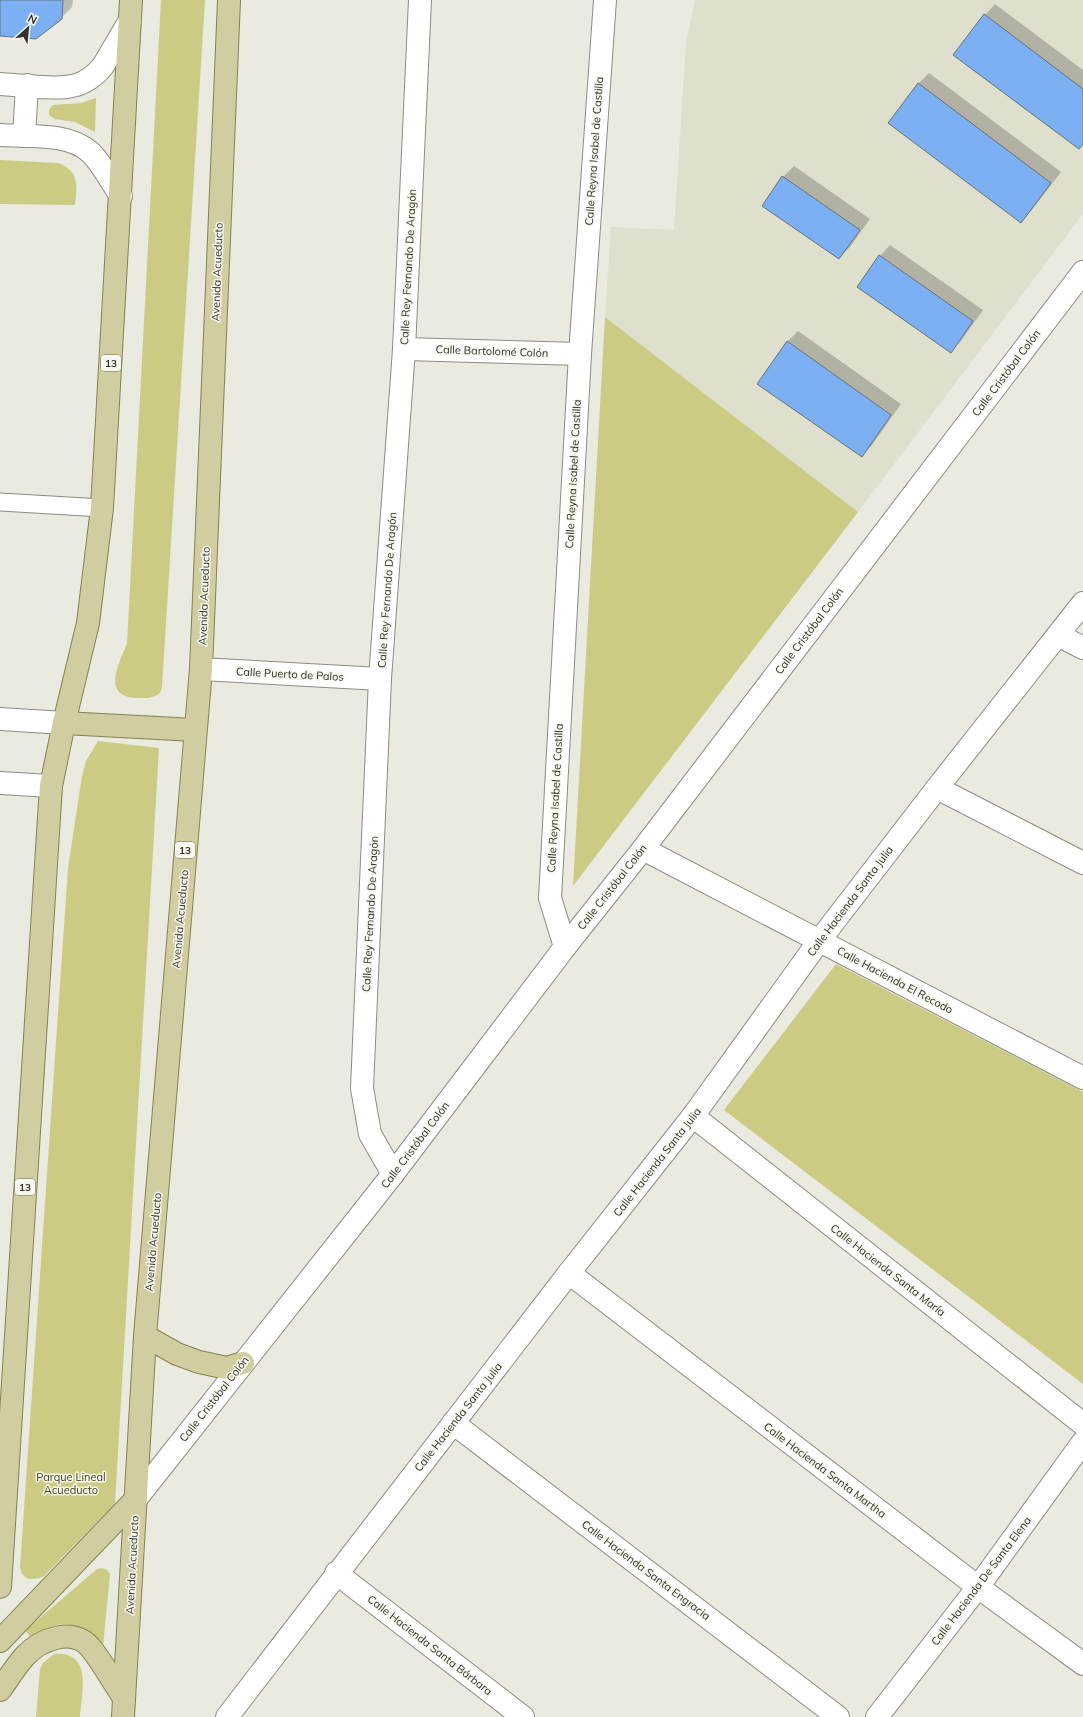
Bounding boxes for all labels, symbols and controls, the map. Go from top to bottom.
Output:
north arrow [8,8,48,48]
text: N [26,11,39,27]
street label: Calle Reyna Isabel de Castilla [582,76,606,226]
street label: Calle Rey Fernando De Aragón [397,189,419,345]
street label: Avenida Acueducto [208,222,226,322]
street label: Calle Cristóbal Colón [969,327,1043,419]
street label: Calle Bartolomé Colón [435,342,549,360]
road number: 13 [101,355,121,371]
street label: Calle Reyna Isabel de Castilla [562,399,584,549]
street label: Calle Rey Fernando De Aragón [375,511,399,669]
street label: Avenida Acueducto [195,546,213,646]
street label: Calle Cristóbal Colón [772,585,846,677]
street label: Calle Puerto de Palos [236,664,344,684]
street label: Calle Reyna Isabel de Castilla [544,723,566,873]
street label: Calle Rey Fernando De Aragón [359,836,381,992]
street label: Calle Cristóbal Colón [574,841,650,933]
road number: 13 [175,842,195,858]
street label: Calle Hacienda Santa Julia [804,843,896,959]
street label: Avenida Acueducto [169,869,191,969]
street label: Calle Hacienda El Recodo [835,943,955,1017]
street label: Calle Cristóbal Colón [378,1099,452,1191]
street label: Calle Hacienda Santa Julia [610,1105,704,1219]
road number: 13 [15,1179,35,1195]
street label: Avenida Acueducto [142,1192,164,1292]
street label: Calle Hacienda Santa María [828,1221,948,1319]
street label: Calle Cristóbal Colón [176,1353,252,1445]
street label: Calle Hacienda Santa Julia [411,1360,505,1474]
street label: Calle Hacienda Santa Martha [761,1419,889,1521]
park label: Parque Lineal Acueducto [36,1470,106,1497]
street label: Calle Hacienda De Santa Elena [928,1514,1034,1648]
street label: Avenida Acueducto [122,1515,142,1615]
street label: Calle Hacienda Santa Engracia [579,1517,713,1623]
street label: Calle Hacienda Santa Bárbara [365,1592,495,1698]

